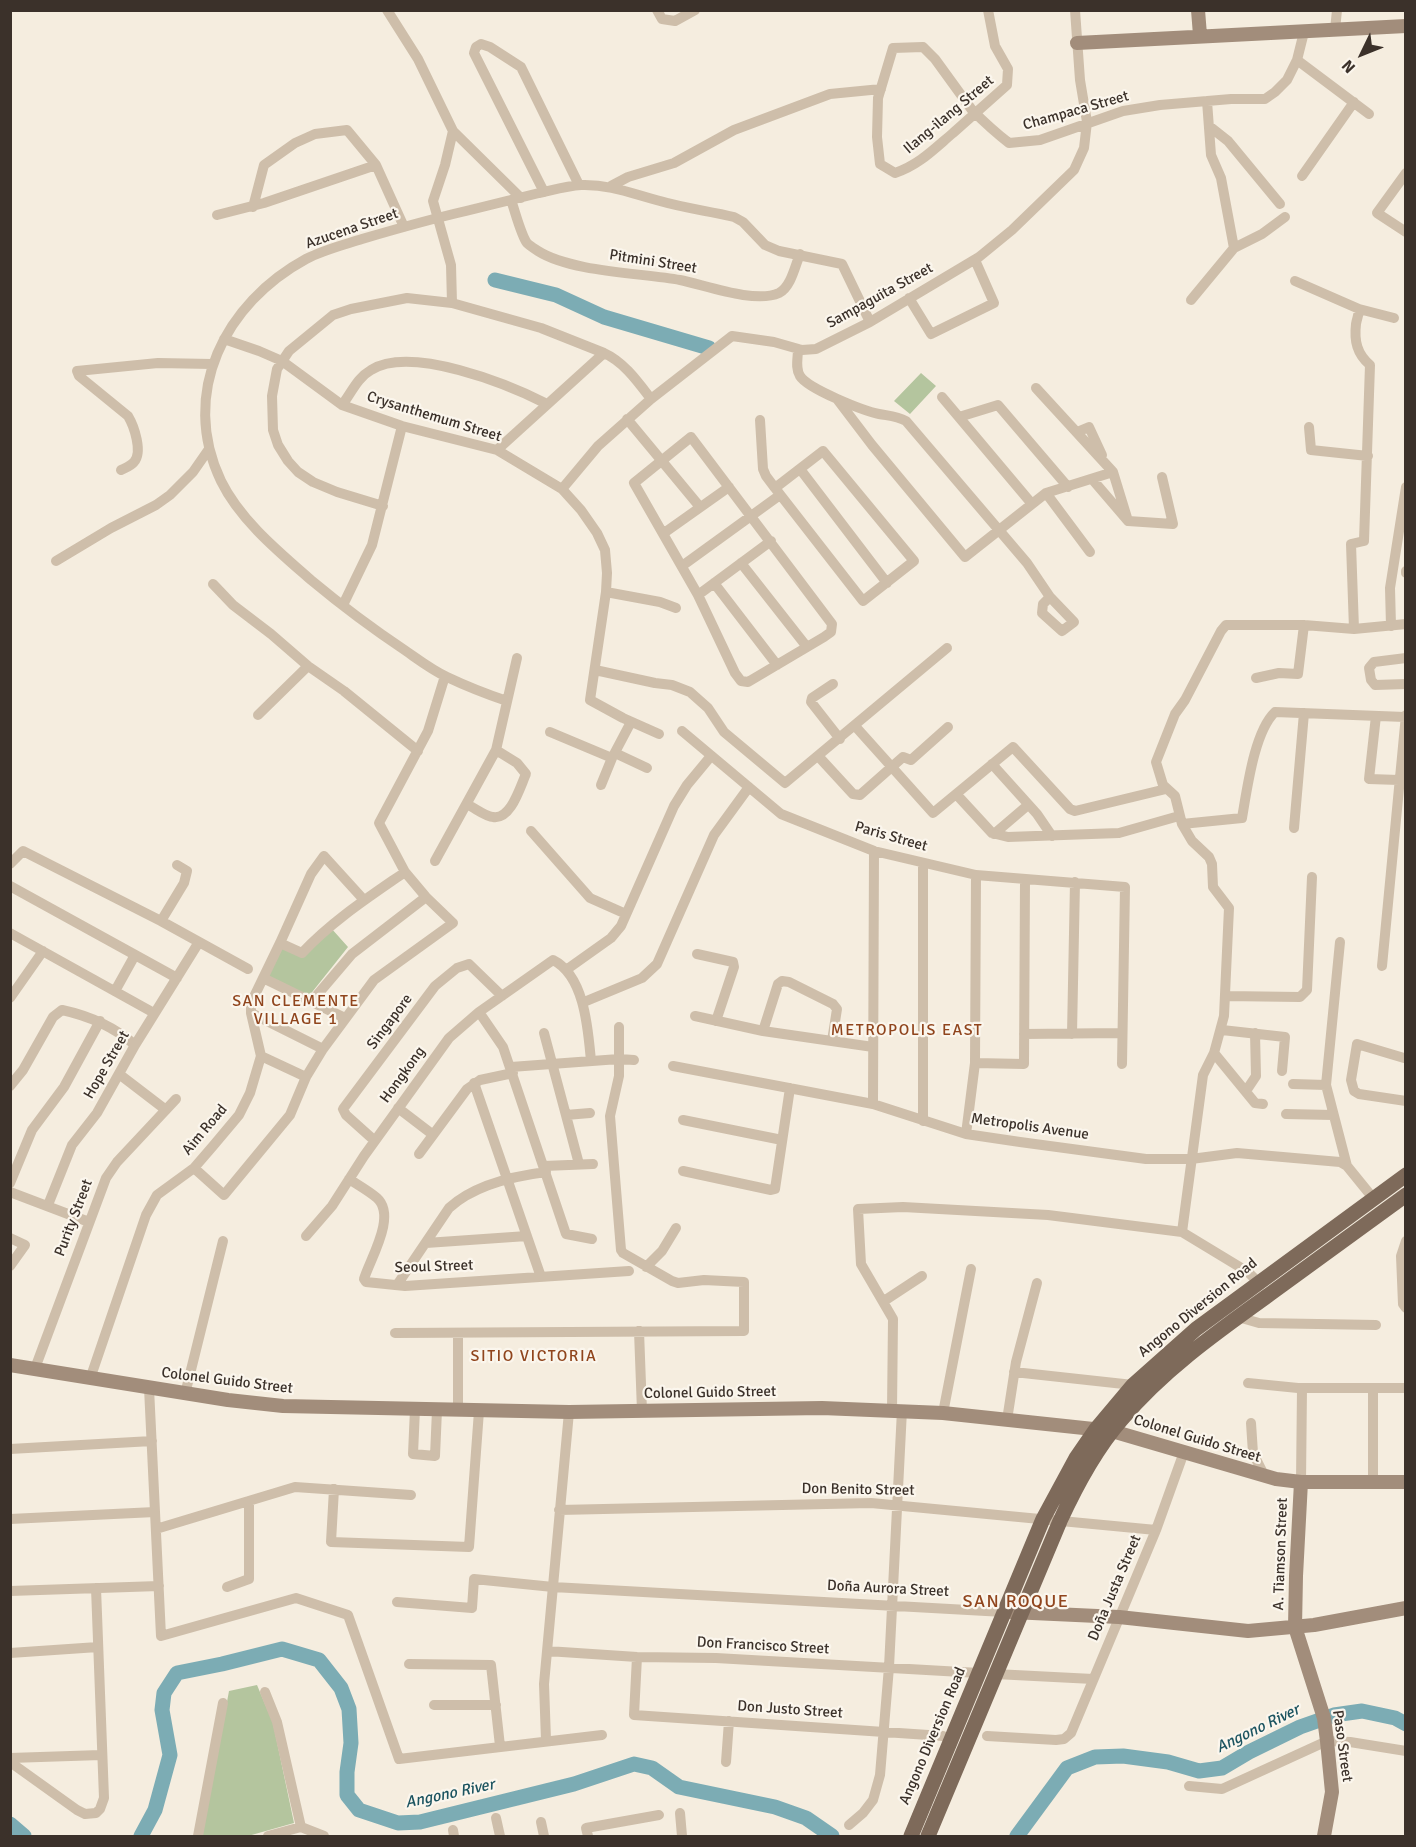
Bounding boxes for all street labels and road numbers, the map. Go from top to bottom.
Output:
street label: Ilang-ilang Street [900,72,998,158]
street label: Champaca Street [1021,87,1131,135]
street label: Azucena Street [303,205,401,253]
street label: Pitmini Street [608,246,698,278]
street label: Sampaguita Street [824,259,936,333]
street label: Crysanthemum Street [365,388,503,446]
street label: Paris Street [853,818,929,856]
street label: Singapore [363,991,417,1053]
street label: Hope Street [80,1028,134,1102]
street label: Hongkong [377,1043,429,1107]
street label: Aim Road [179,1101,231,1159]
street label: Metropolis Avenue [970,1110,1090,1144]
street label: Purity Street [51,1177,97,1259]
street label: Angono Diversion Road [1135,1255,1261,1361]
street label: Seoul Street [394,1257,474,1277]
street label: Colonel Guido Street [160,1364,294,1398]
street label: Colonel Guido Street [644,1383,776,1403]
street label: Colonel Guido Street [1131,1411,1263,1467]
street label: Don Benito Street [801,1480,915,1500]
street label: A. Tiamson Street [1270,1497,1292,1611]
street label: Doña Justa Street [1085,1532,1145,1644]
street label: Doña Aurora Street [826,1577,950,1601]
street label: Don Francisco Street [696,1634,830,1658]
street label: Angono Diversion Road [896,1665,970,1807]
street label: Don Justo Street [737,1697,843,1723]
street label: Paso Street [1328,1709,1356,1783]

